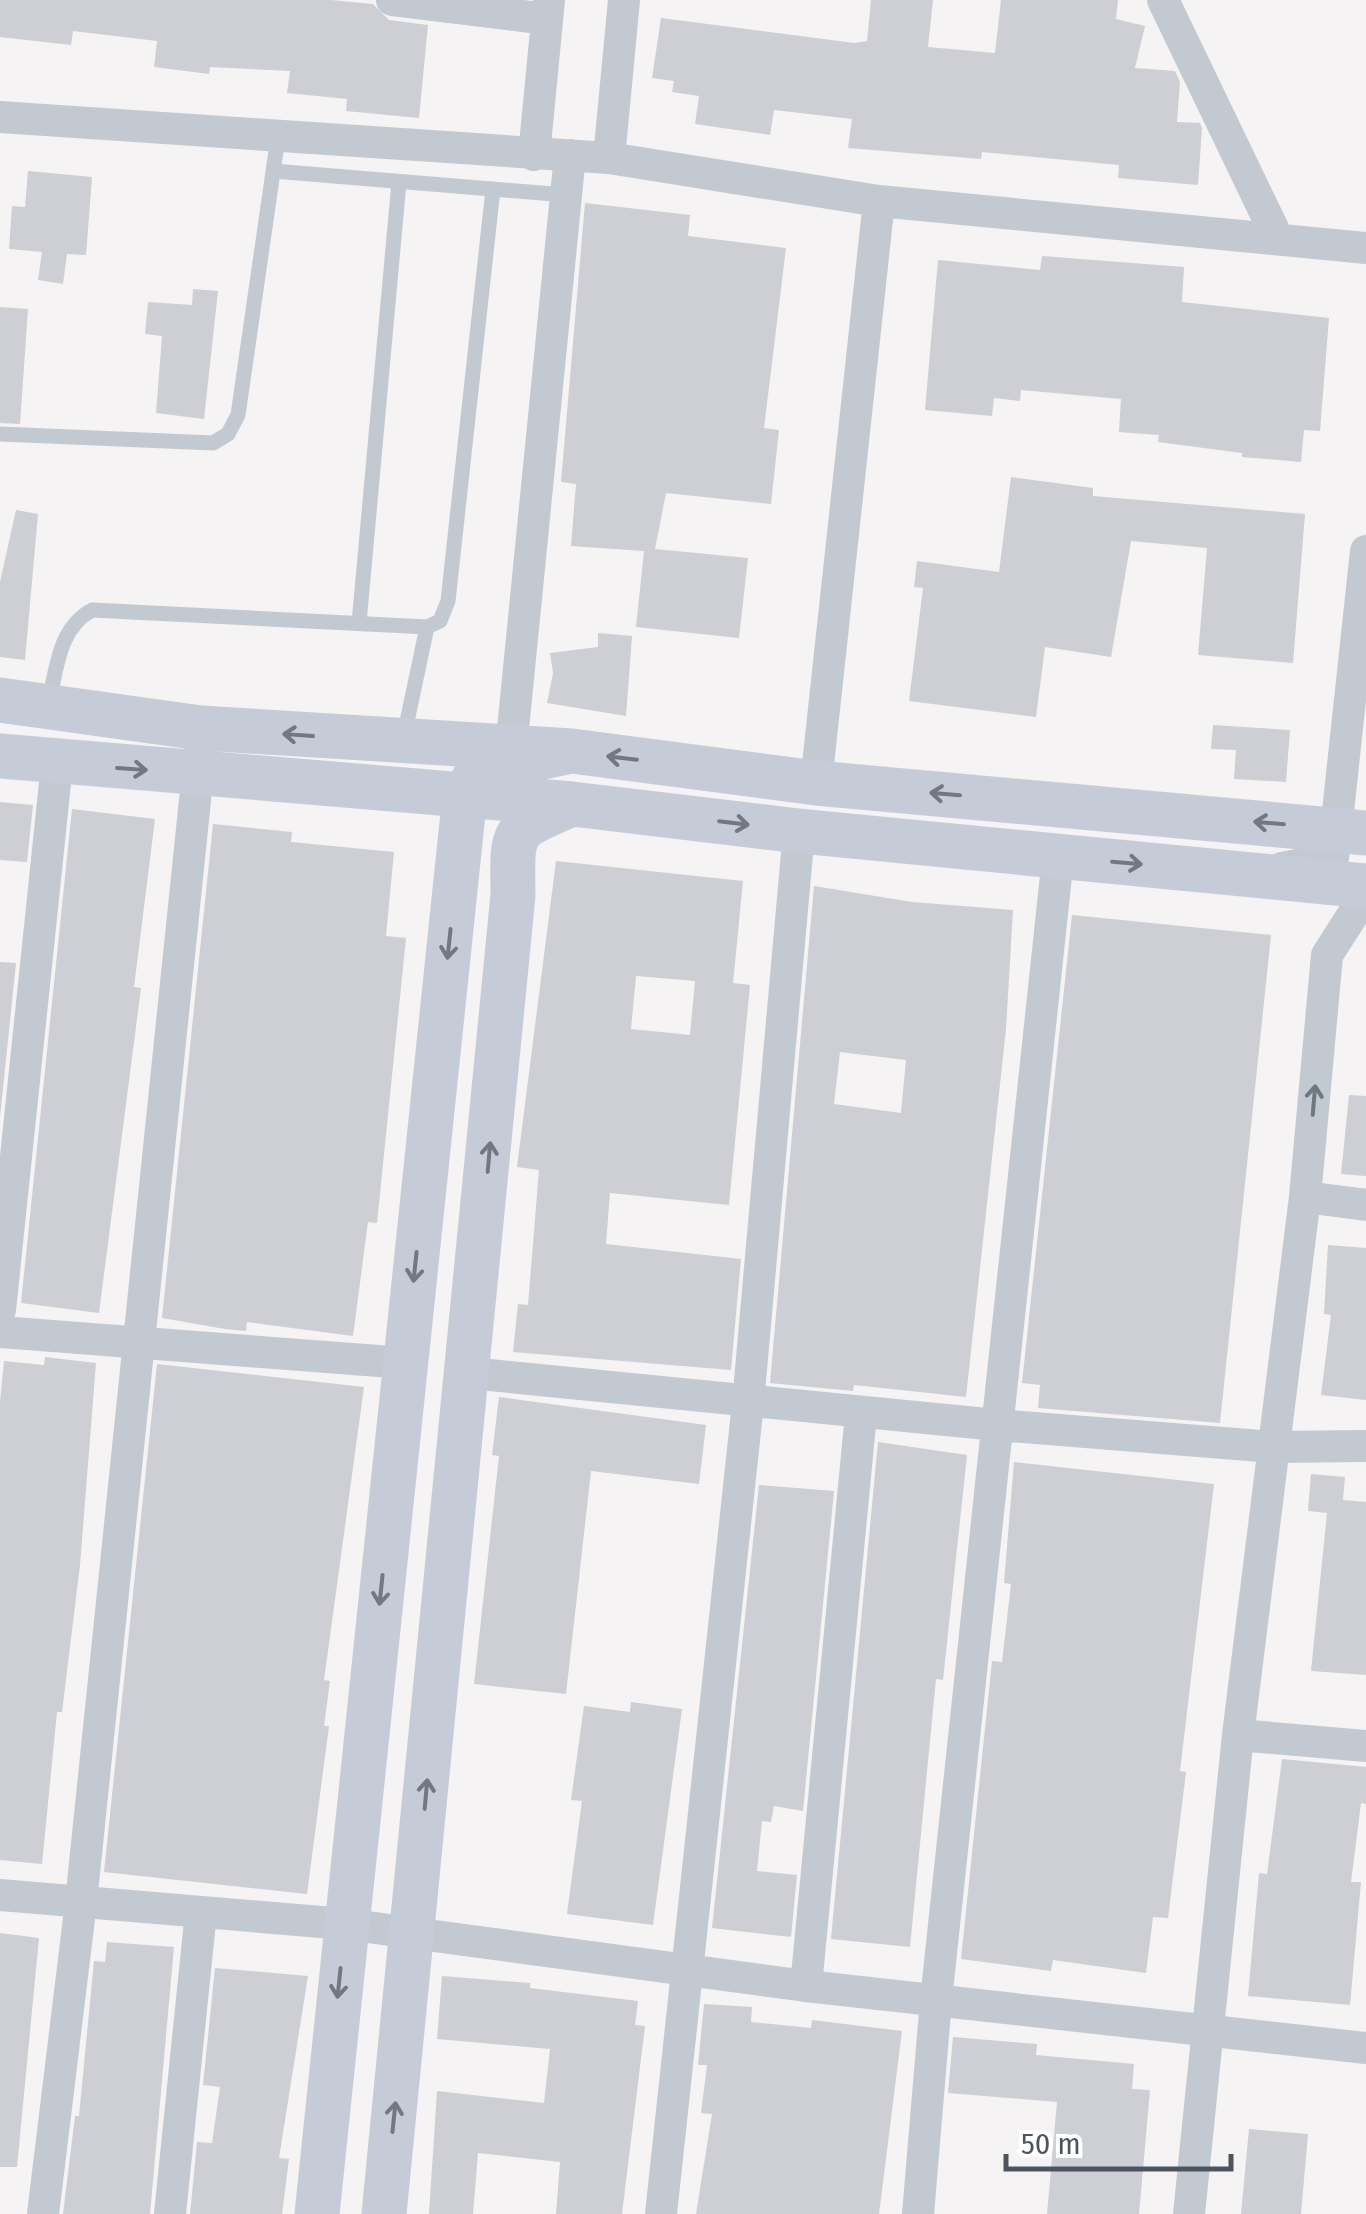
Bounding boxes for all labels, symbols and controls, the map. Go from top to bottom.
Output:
one-way arrow [283,725,315,744]
one-way arrow [607,748,639,767]
one-way arrow [115,760,147,779]
one-way arrow [930,785,962,804]
one-way arrow [1253,814,1286,833]
one-way arrow [718,815,750,833]
one-way arrow [1111,854,1143,873]
one-way arrow [439,927,458,959]
one-way arrow [1304,1085,1323,1117]
one-way arrow [480,1141,499,1173]
one-way arrow [405,1250,424,1282]
one-way arrow [371,1573,390,1606]
one-way arrow [417,1778,436,1810]
one-way arrow [330,1966,349,1998]
one-way arrow [385,2101,404,2134]
scale bar [1006,2109,1231,2171]
text: 50 m [1021,2126,1081,2162]

